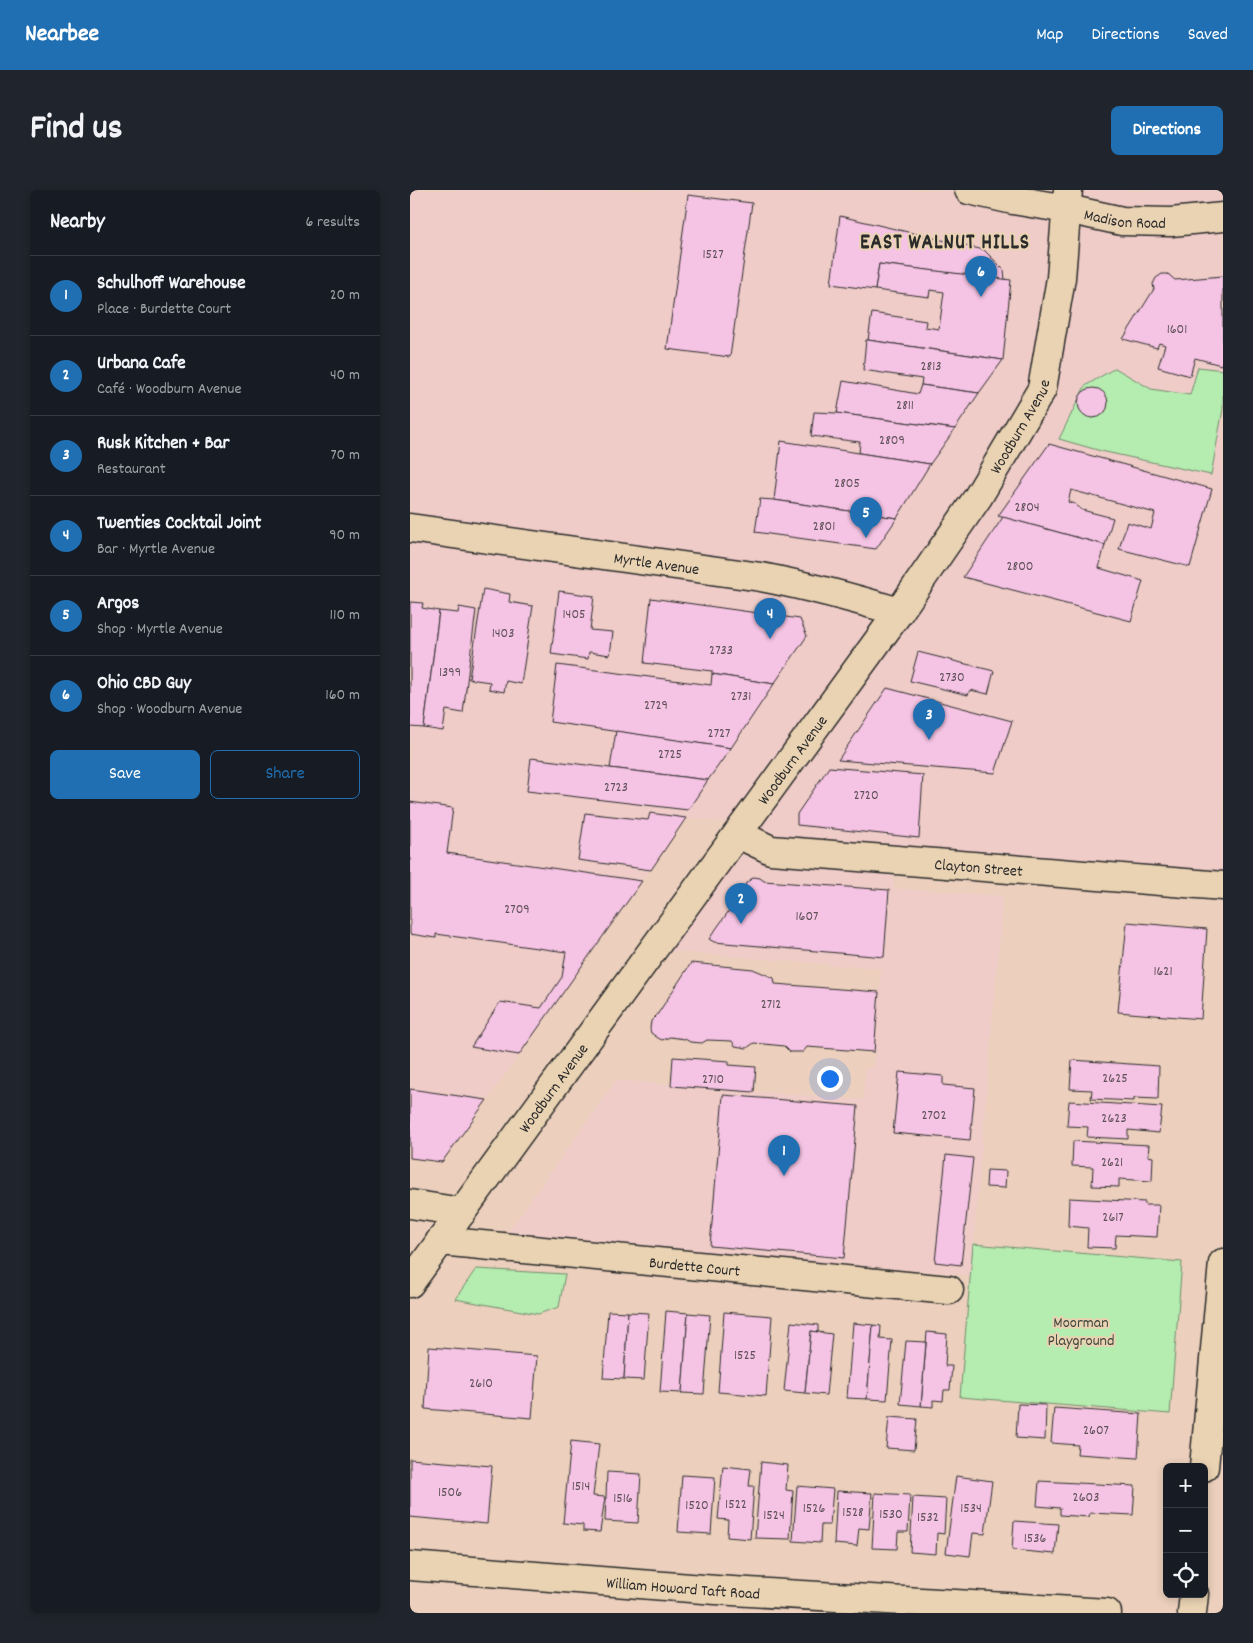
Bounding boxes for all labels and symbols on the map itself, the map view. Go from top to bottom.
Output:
street label: Madison Road [1082,204,1166,236]
district label: EAST WALNUT HILLS [860,229,1030,259]
house number: 1527 [702,245,724,265]
pin: 6 [965,256,997,297]
house number: 1601 [1167,320,1187,340]
house number: 2813 [920,357,942,377]
street label: Woodburn Avenue [985,378,1057,479]
house number: 2811 [896,396,914,416]
house number: 2809 [879,431,905,451]
house number: 2805 [834,474,860,494]
pin: 5 [850,497,882,538]
house number: 2804 [1014,498,1040,518]
house number: 2801 [813,517,835,537]
street label: Myrtle Avenue [612,548,700,582]
house number: 2800 [1007,557,1034,577]
pin: 4 [754,598,786,639]
house number: 1405 [563,605,586,625]
house number: 1403 [492,624,514,644]
house number: 2733 [709,641,733,661]
house number: 1399 [439,663,461,683]
house number: 2730 [939,668,965,688]
house number: 2731 [731,687,751,707]
house number: 2729 [644,696,668,716]
pin: 3 [913,699,945,740]
street label: Woodburn Avenue [753,711,834,810]
house number: 2727 [708,724,730,744]
house number: 2725 [658,745,682,765]
house number: 2723 [604,778,628,798]
house number: 2720 [853,786,879,806]
street label: Clayton Street [933,854,1024,884]
pin: 2 [725,883,757,924]
house number: 2709 [504,900,530,920]
house number: 1607 [796,907,818,927]
house number: 1621 [1153,962,1173,982]
house number: 2712 [761,995,781,1015]
street label: Woodburn Avenue [514,1039,595,1138]
your location [817,1066,843,1092]
house number: 2625 [1102,1069,1128,1089]
house number: 2710 [702,1070,724,1090]
house number: 2702 [921,1106,947,1126]
house number: 2623 [1101,1109,1127,1129]
pin: 1 [768,1135,800,1176]
house number: 2621 [1101,1153,1123,1173]
house number: 2617 [1102,1208,1124,1228]
street label: Burdette Court [648,1252,741,1284]
park label: Moorman Playground [1048,1312,1114,1353]
house number: 1525 [734,1346,756,1366]
house number: 2610 [469,1374,493,1394]
house number: 2607 [1083,1421,1109,1441]
house number: 1514 [572,1477,590,1497]
house number: 1506 [438,1483,462,1503]
house number: 2603 [1073,1488,1099,1508]
house number: 1516 [613,1489,633,1509]
house number: 1522 [725,1495,747,1515]
house number: 1520 [685,1496,709,1516]
house number: 1526 [803,1499,825,1519]
house number: 1534 [960,1499,982,1519]
house number: 1528 [842,1503,864,1523]
house number: 1530 [879,1505,903,1525]
house number: 1524 [763,1506,785,1526]
house number: 1532 [917,1508,939,1528]
house number: 1536 [1024,1529,1046,1549]
street label: William Howard Taft Road [605,1572,761,1607]

